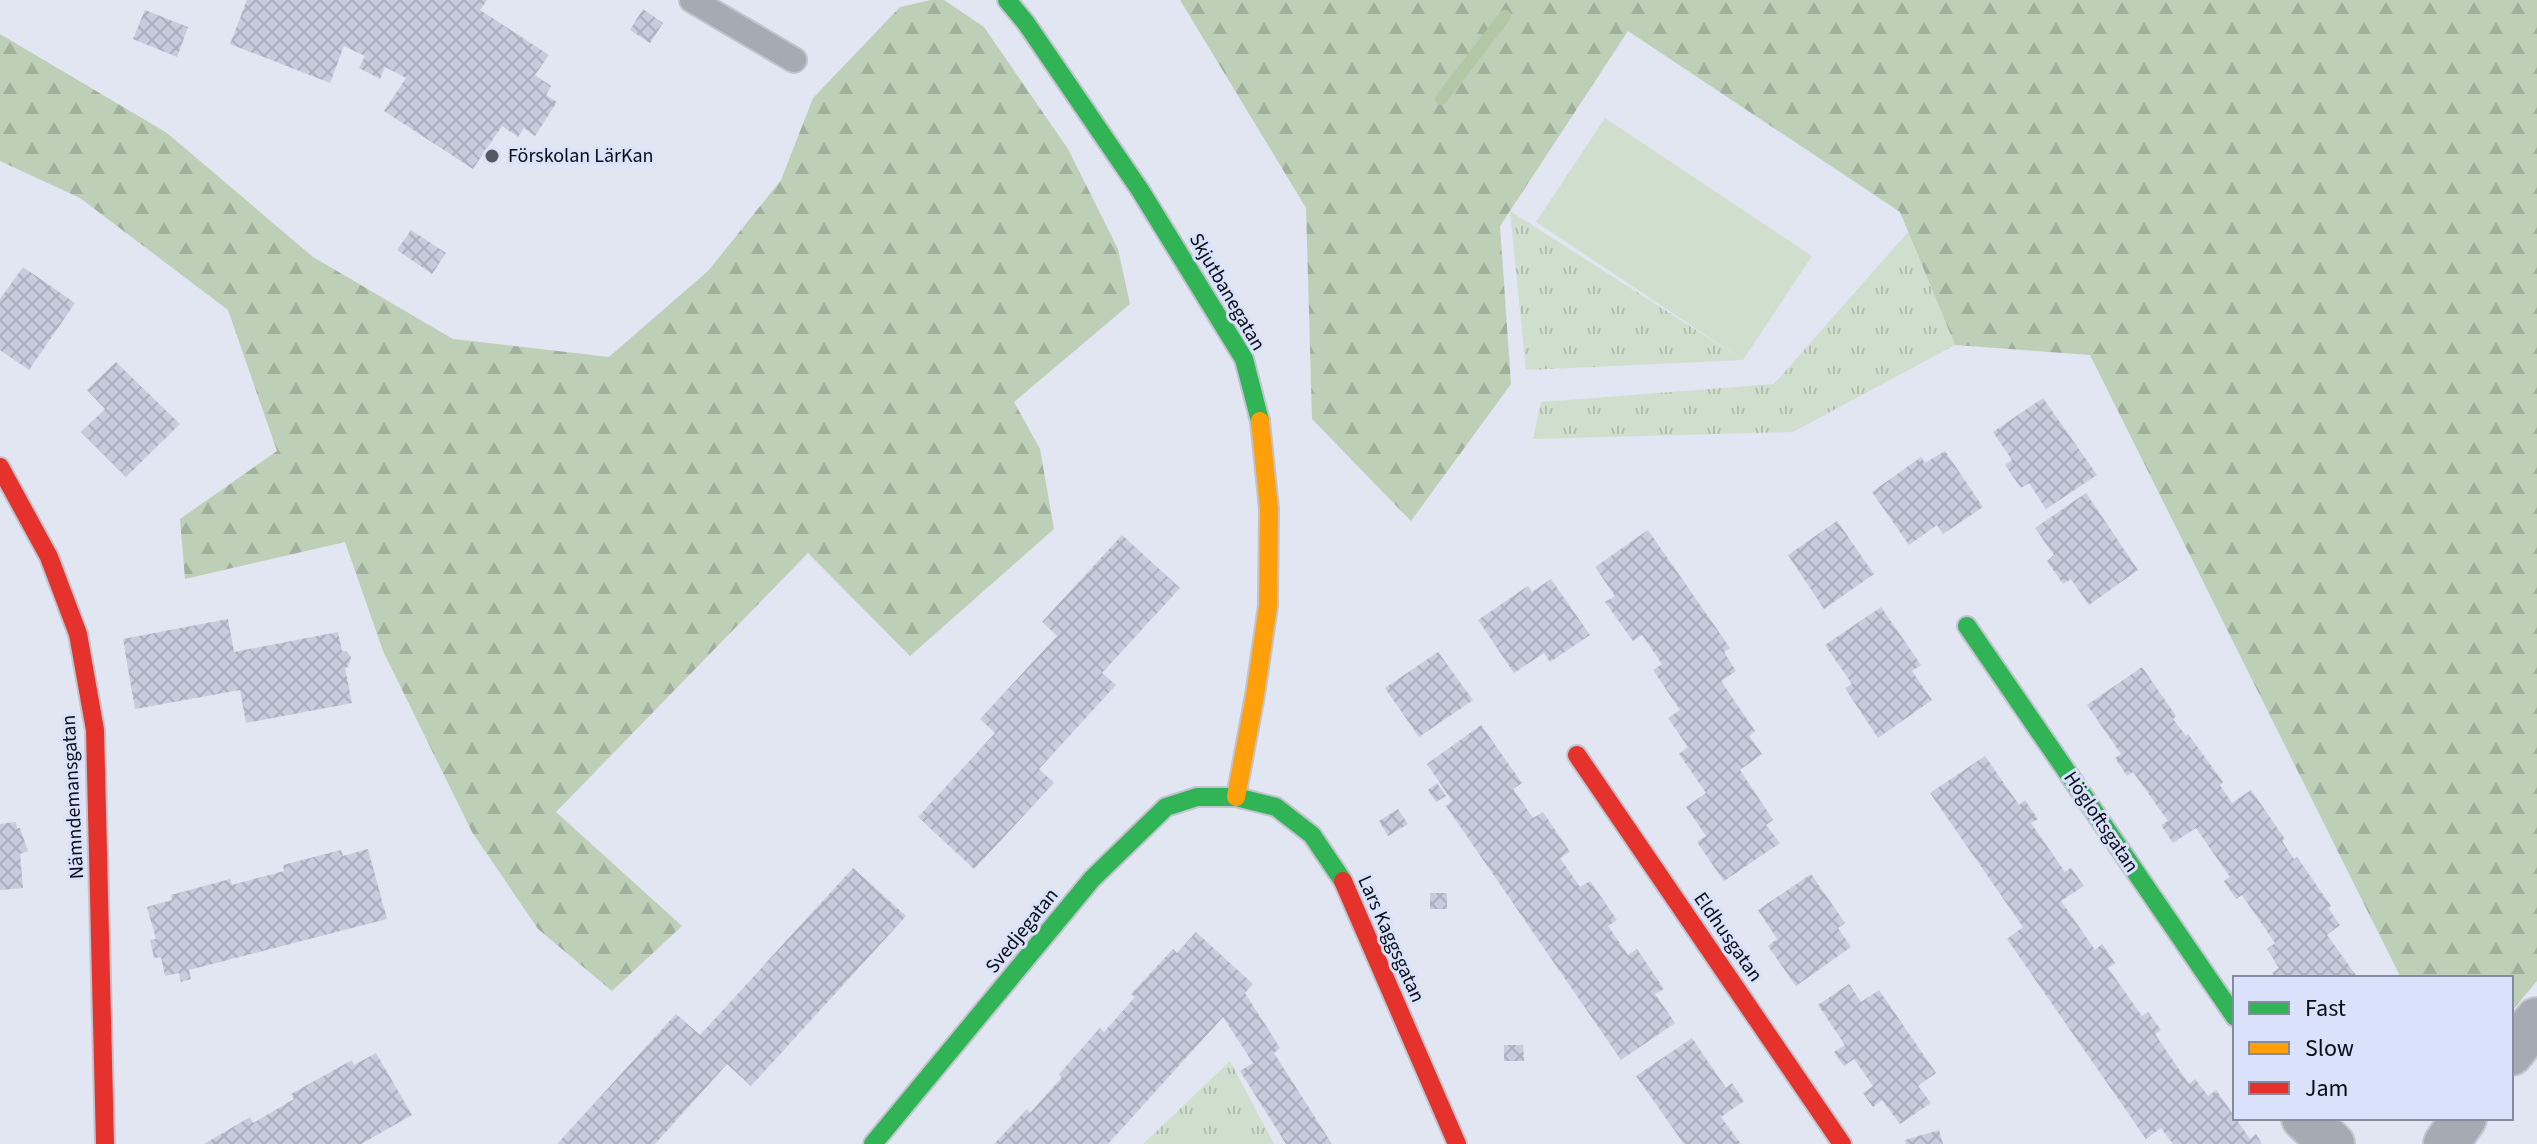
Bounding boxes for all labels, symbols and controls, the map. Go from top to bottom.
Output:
place label: Förskolan LärKan [508,142,654,170]
marker: Förskolan LärKan [483,147,501,165]
street label: Skjutbanegatan [1182,228,1272,356]
street label: Nämndemansgatan [55,714,91,880]
street label: Högloftsgatan [2057,766,2145,878]
street label: Lars Kaggsgatan [1351,871,1431,1007]
street label: Svedjegatan [979,882,1065,980]
street label: Eldhusgatan [1687,886,1769,988]
legend [2233,976,2513,1120]
text: Fast [2305,991,2346,1026]
text: Slow [2305,1031,2354,1066]
text: Jam [2305,1071,2349,1106]

